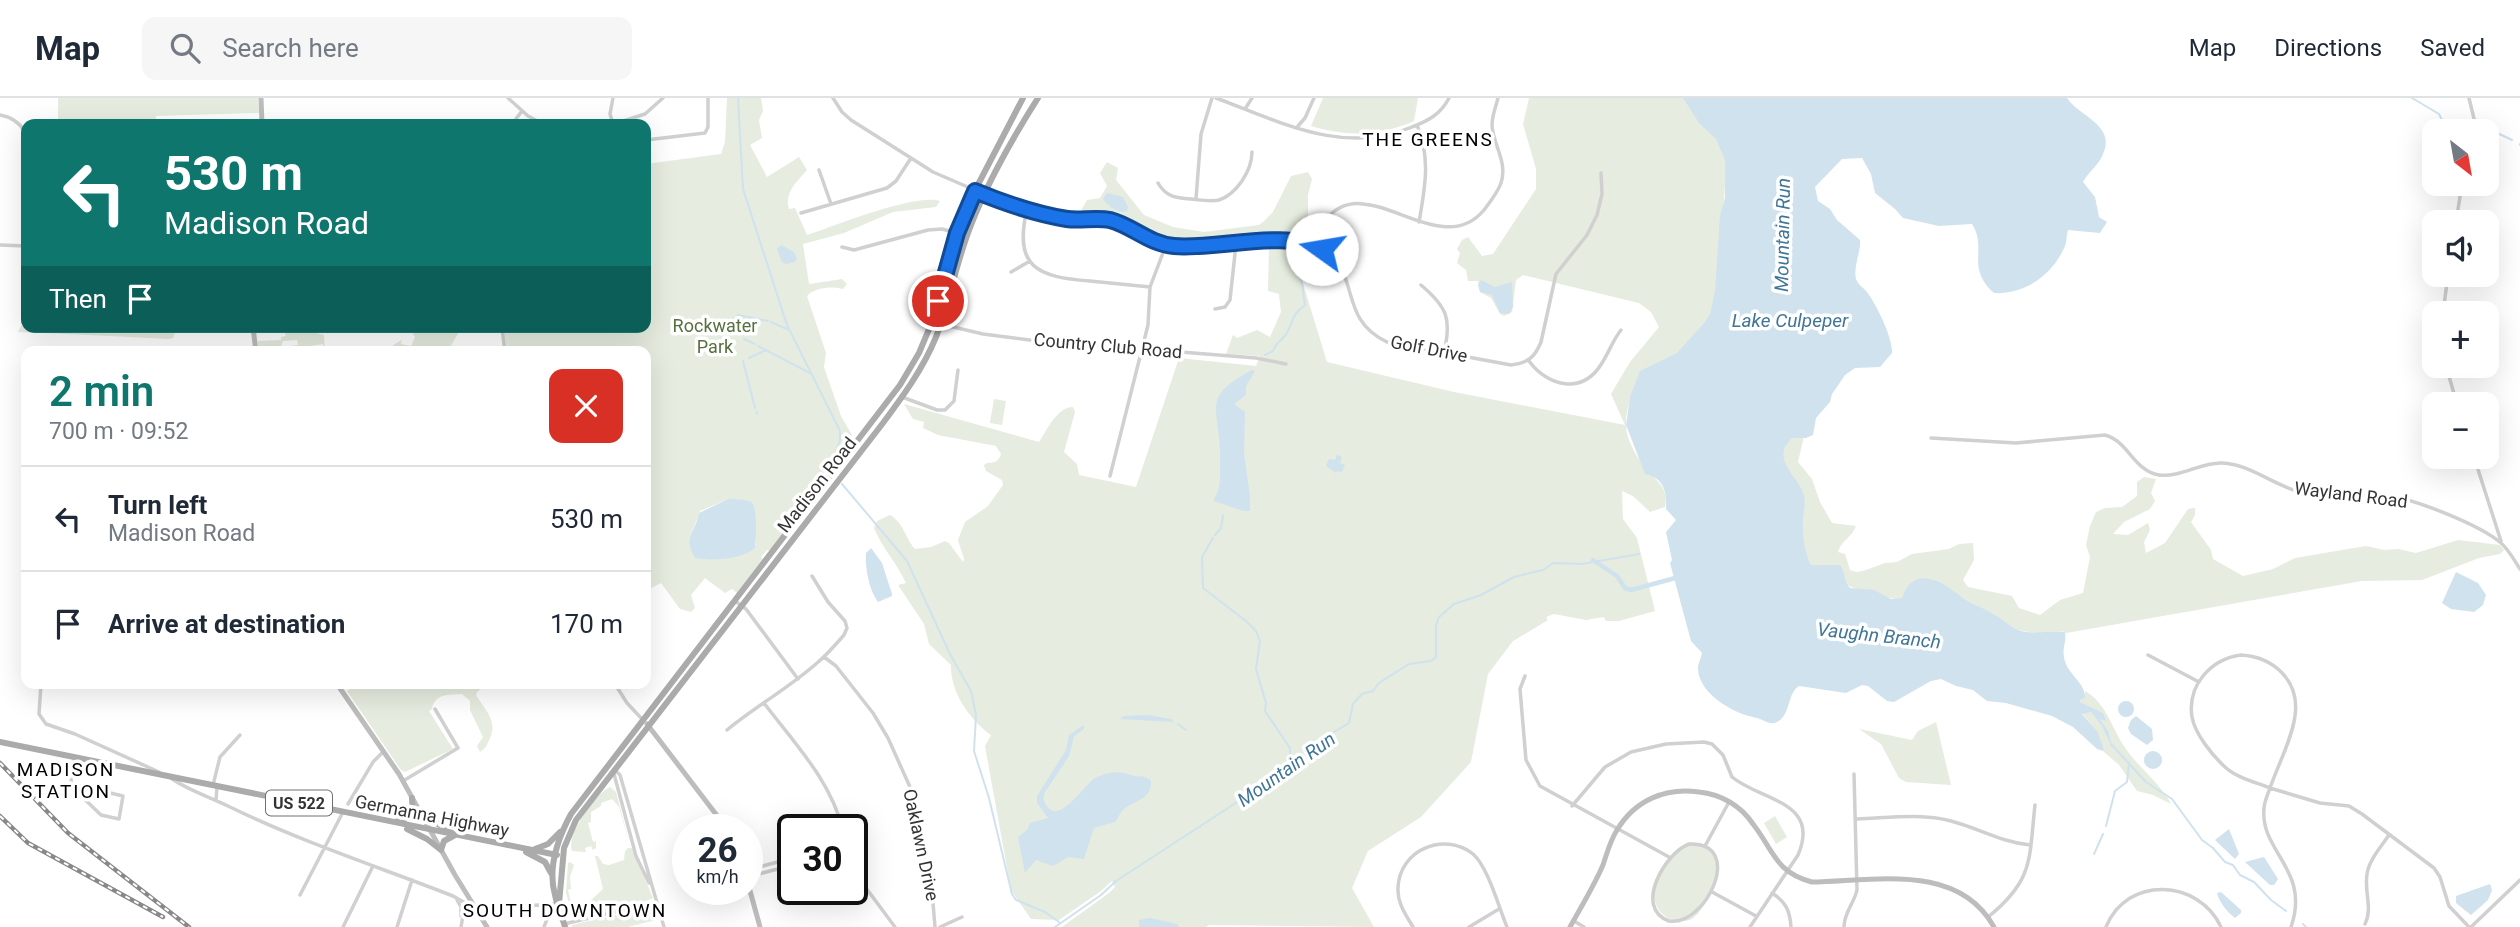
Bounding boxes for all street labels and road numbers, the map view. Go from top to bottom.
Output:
street label: Country Club Road [1033,329,1183,362]
street label: Golf Drive [1389,331,1469,366]
street label: Madison Road [773,433,860,537]
street label: Wayland Road [2293,477,2409,512]
street label: Oaklawn Drive [899,787,944,903]
road number: US 522 [266,790,332,816]
street label: Germanna Highway [353,790,511,841]

